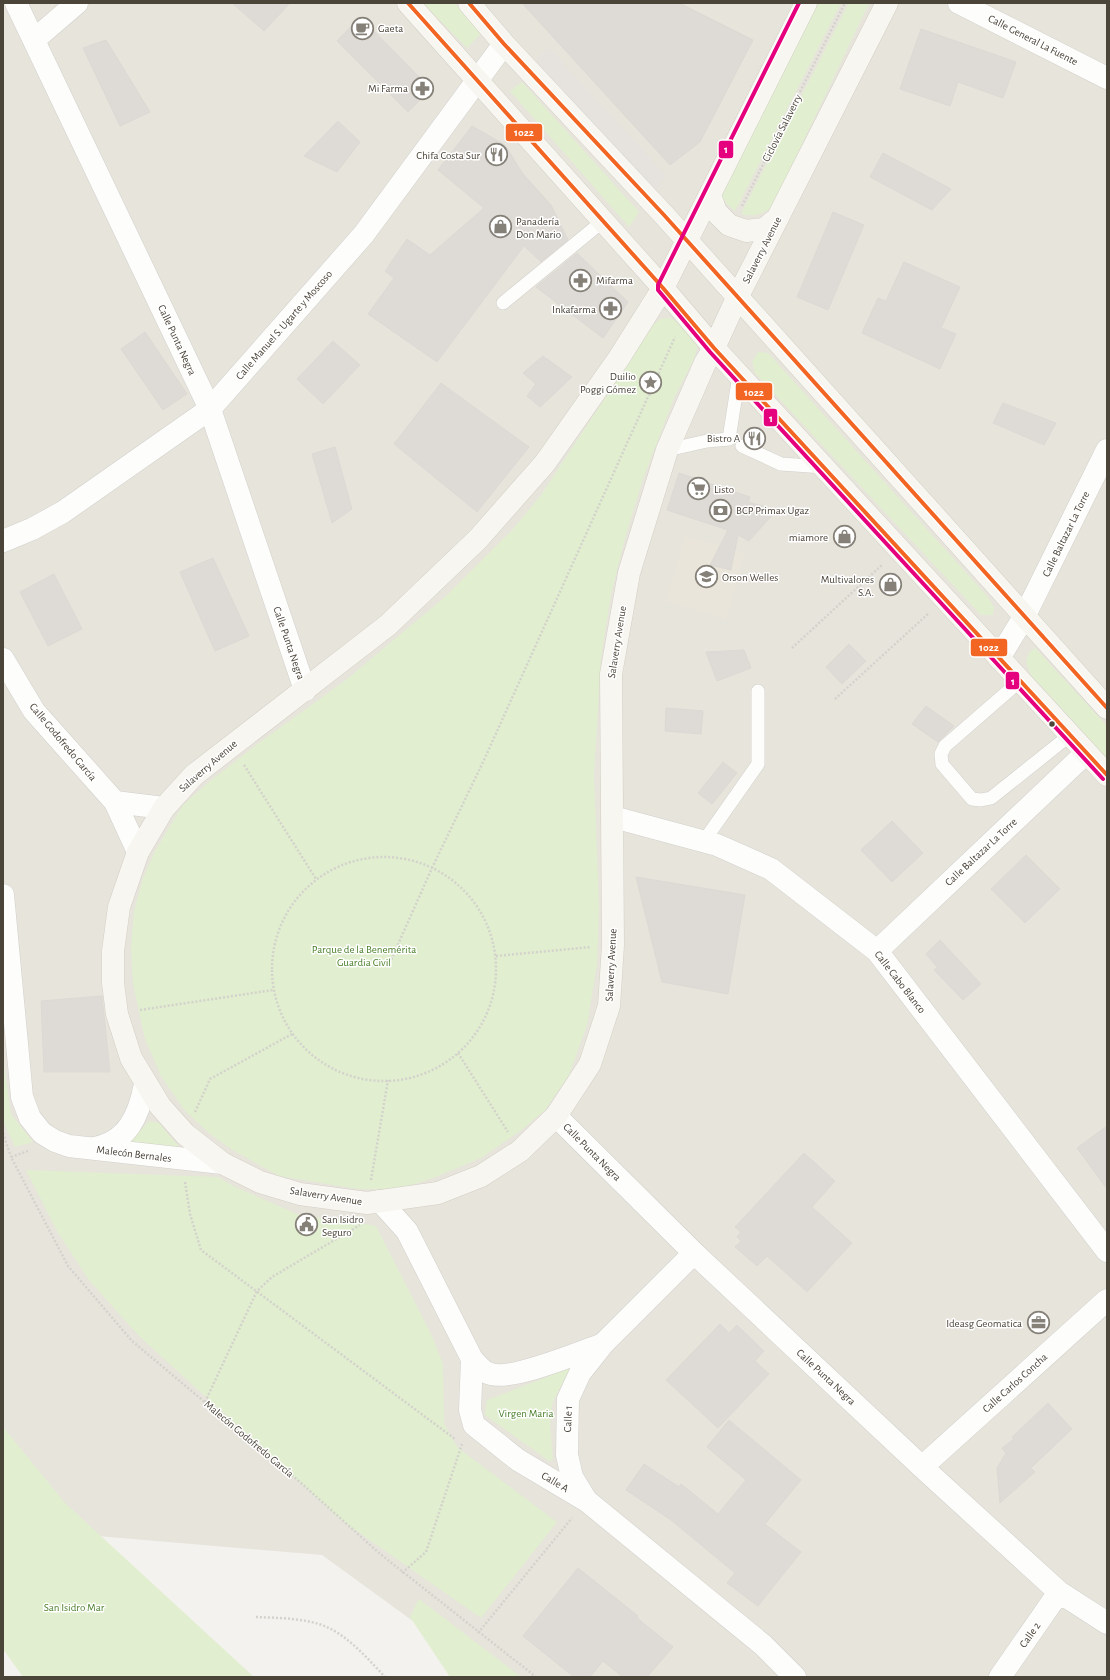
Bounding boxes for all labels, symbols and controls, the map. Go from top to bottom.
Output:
street label: Calle General La Fuente [986,13,1080,67]
cafe icon: Gaeta [350,15,376,41]
place label: Gaeta [378,23,403,34]
pharmacy icon: Mi Farma [410,75,436,101]
place label: Mi Farma [368,83,408,94]
street label: Ciclovía Salaverry [760,92,804,163]
line badge: 1022 [505,123,543,142]
text: 1022 [514,127,534,138]
line badge: 1 [718,140,734,159]
restaurant icon: Chifa Costa Sur [483,142,509,168]
text: 1 [724,144,728,155]
place label: Chifa Costa Sur [416,150,480,161]
shop icon: Panadería Don Mario [488,214,514,240]
street label: Salaverry Avenue [741,215,783,285]
place label: Panadería Don Mario [516,216,561,240]
pharmacy icon: Mifarma [567,267,593,293]
street label: Calle Manuel S. Ugarte y Moscoso [234,268,334,382]
place label: Mifarma [596,275,633,286]
pharmacy icon: Inkafarma [598,296,624,322]
street label: Calle Punta Negra [156,303,198,377]
place label: Inkafarma [552,304,596,315]
place icon: Duilio Poggi Gómez [638,369,664,395]
place label: Duilio Poggi Gómez [580,371,636,395]
line badge: 1022 [735,382,773,401]
text: 1022 [744,387,764,398]
line badge: 1 [763,408,778,427]
text: 1 [769,413,773,424]
restaurant icon: Bistro A [742,425,768,451]
place label: Bistro A [707,433,741,444]
supermarket icon: Listo [685,476,711,502]
place label: Listo [714,484,734,495]
street label: Calle Baltazar La Torre [1040,489,1092,579]
bank icon: BCP Primax Ugaz [707,497,733,523]
place label: BCP Primax Ugaz [736,505,810,516]
shop icon: miamore [831,524,857,550]
place label: miamore [789,532,828,543]
school or university icon: Orson Welles [693,564,719,590]
place label: Orson Welles [722,572,778,583]
shop icon: Multivalores S.A. [877,572,903,598]
place label: Multivalores S.A. [821,574,874,598]
street label: Calle Punta Negra [271,605,307,681]
street label: Salaverry Avenue [606,605,628,679]
line badge: 1022 [970,638,1008,657]
text: 1022 [979,642,999,653]
line badge: 1 [1005,671,1020,690]
text: 1 [1011,676,1015,687]
street label: Calle Godofredo García [27,701,99,783]
unlabelled marker [1047,719,1057,729]
street label: Salaverry Avenue [177,738,239,794]
street label: Calle Baltazar La Torre [943,816,1019,888]
street label: Salaverry Avenue [604,928,618,1002]
park label: Parque de la Benemérita Guardia Civil [312,944,416,968]
street label: Calle Cabo Blanco [872,949,928,1015]
street label: Calle Punta Negra [561,1121,623,1183]
street label: Malecón Bernales [96,1144,172,1164]
street label: Salaverry Avenue [289,1185,363,1207]
public building icon: San Isidro Seguro [293,1212,319,1238]
place label: San Isidro Seguro [322,1214,364,1238]
office icon: Ideasg Geomatica [1025,1310,1051,1336]
place label: Ideasg Geomatica [946,1318,1022,1329]
street label: Calle Punta Negra [794,1347,858,1407]
street label: Calle Carlos Concha [981,1351,1049,1415]
street label: Malecón Godofredo García [202,1398,296,1480]
street label: Calle 1 [562,1405,574,1433]
park label: Virgen Maria [498,1408,554,1419]
street label: Calle A [540,1470,571,1495]
park label: San Isidro Mar [44,1602,105,1613]
street label: Calle 2 [1017,1620,1043,1650]

